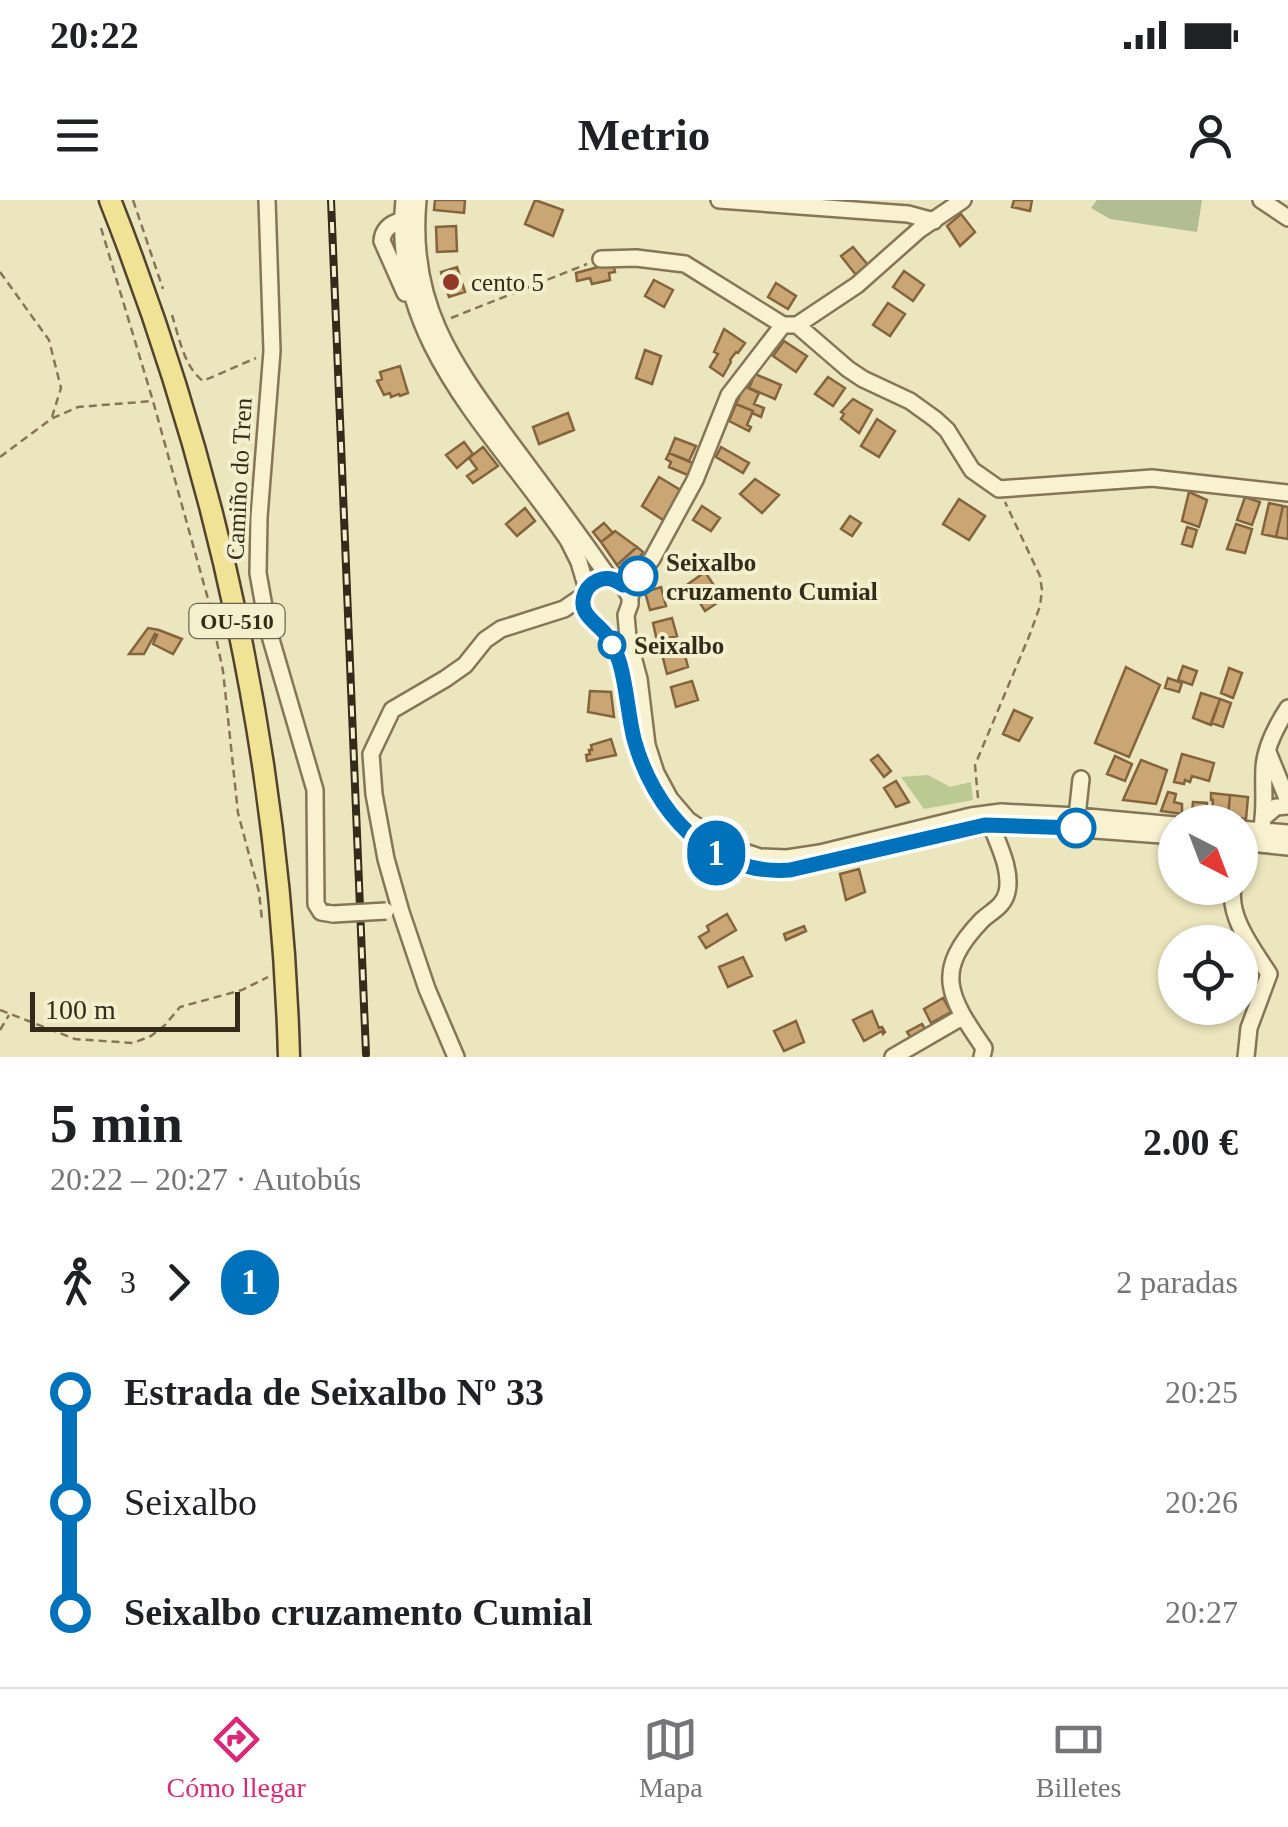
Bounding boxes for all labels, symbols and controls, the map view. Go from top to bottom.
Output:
text: 20:22 [50,14,139,56]
icon: menu [50,108,105,163]
icon: person [1183,108,1238,163]
text: Metrio [578,110,710,160]
place label: cento 5 [471,269,544,296]
marker: cento 5 [440,271,462,293]
street label: Camiño do Tren [221,397,257,561]
place label: Seixalbo cruzamento Cumial [666,549,878,605]
marker: Seixalbo cruzamento Cumial [619,557,657,595]
road number: OU-510 [190,604,284,638]
marker: Seixalbo [599,632,625,658]
place label: Seixalbo [634,632,724,659]
north arrow [1158,805,1258,905]
map controls [1158,805,1258,1025]
unlabelled marker [1057,809,1095,847]
line badge: 1 [684,820,748,886]
text: 1 [707,834,725,873]
button: locate [1158,925,1258,1025]
scale bar [30,987,240,1031]
text: 100 m [45,994,116,1025]
text: 5 min [50,1093,183,1154]
text: 2.00 € [1143,1121,1238,1163]
text: 20:22 – 20:27 · Autobús [50,1161,361,1197]
icon: walk [50,1255,105,1310]
icon: forward [151,1255,206,1310]
text: 1 [241,1263,259,1302]
text: 3 [120,1264,136,1300]
text: 2 paradas [1116,1264,1238,1300]
text: Estrada de Seixalbo Nº 33 [124,1371,544,1413]
text: 20:25 [1165,1374,1238,1410]
text: Seixalbo [124,1481,257,1523]
text: 20:26 [1165,1484,1238,1520]
text: Seixalbo cruzamento Cumial [124,1591,593,1633]
text: 20:27 [1165,1594,1238,1630]
tab: Cómo llegar [167,1712,306,1804]
tab: Mapa [639,1712,703,1804]
tab: Billetes [1036,1712,1121,1804]

